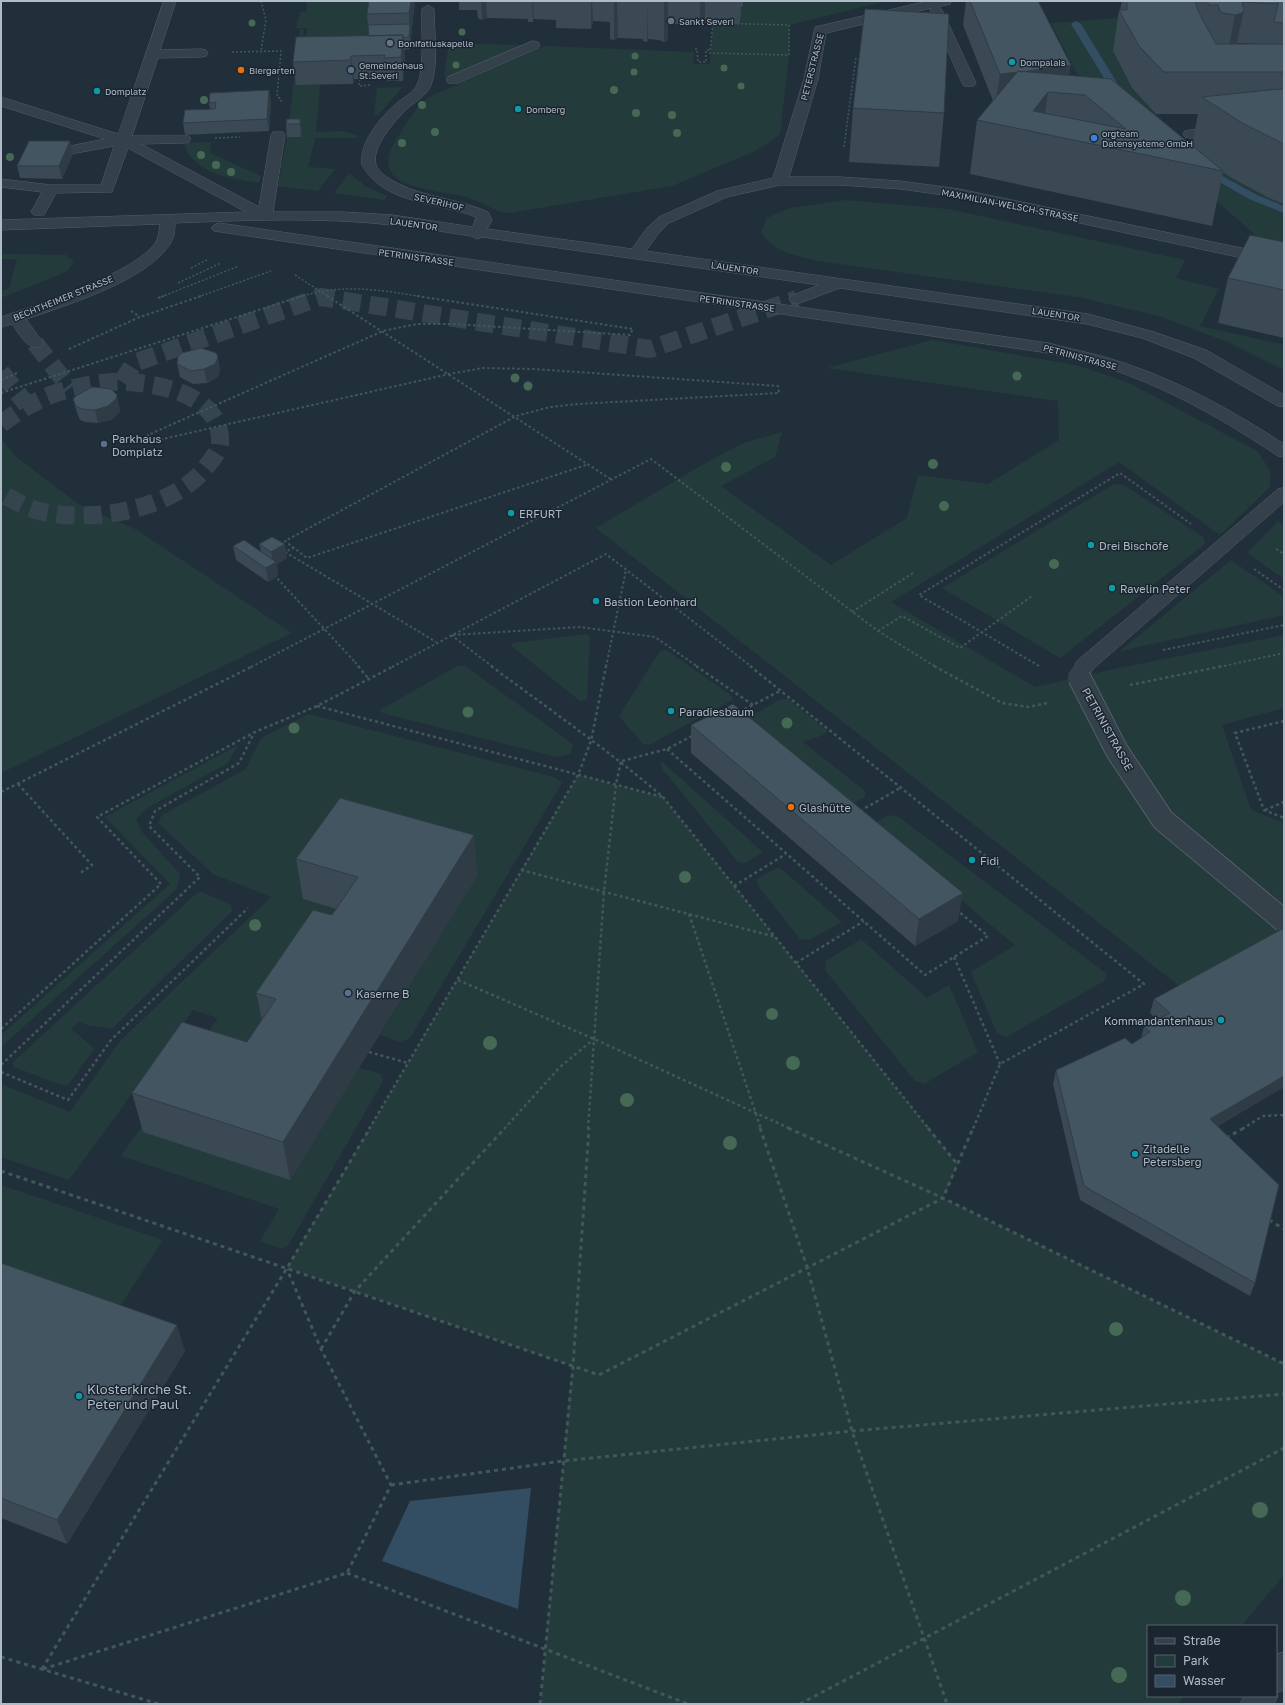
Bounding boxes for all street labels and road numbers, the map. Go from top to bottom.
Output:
street label: PETERSTRASSE [798,32,826,102]
street label: MAXIMILIAN-WELSCH-STRASSE [941,186,1079,224]
street label: SEVERIHOF [413,191,465,213]
street label: LAUENTOR [389,215,439,233]
street label: PETRINISTRASSE [378,246,454,268]
street label: LAUENTOR [710,259,760,277]
street label: BECHTHEIMER STRASSE [11,273,115,323]
street label: PETRINISTRASSE [699,292,775,314]
street label: LAUENTOR [1031,305,1081,323]
street label: PETRINISTRASSE [1042,342,1118,372]
street label: PETRINISTRASSE [1080,685,1136,773]

